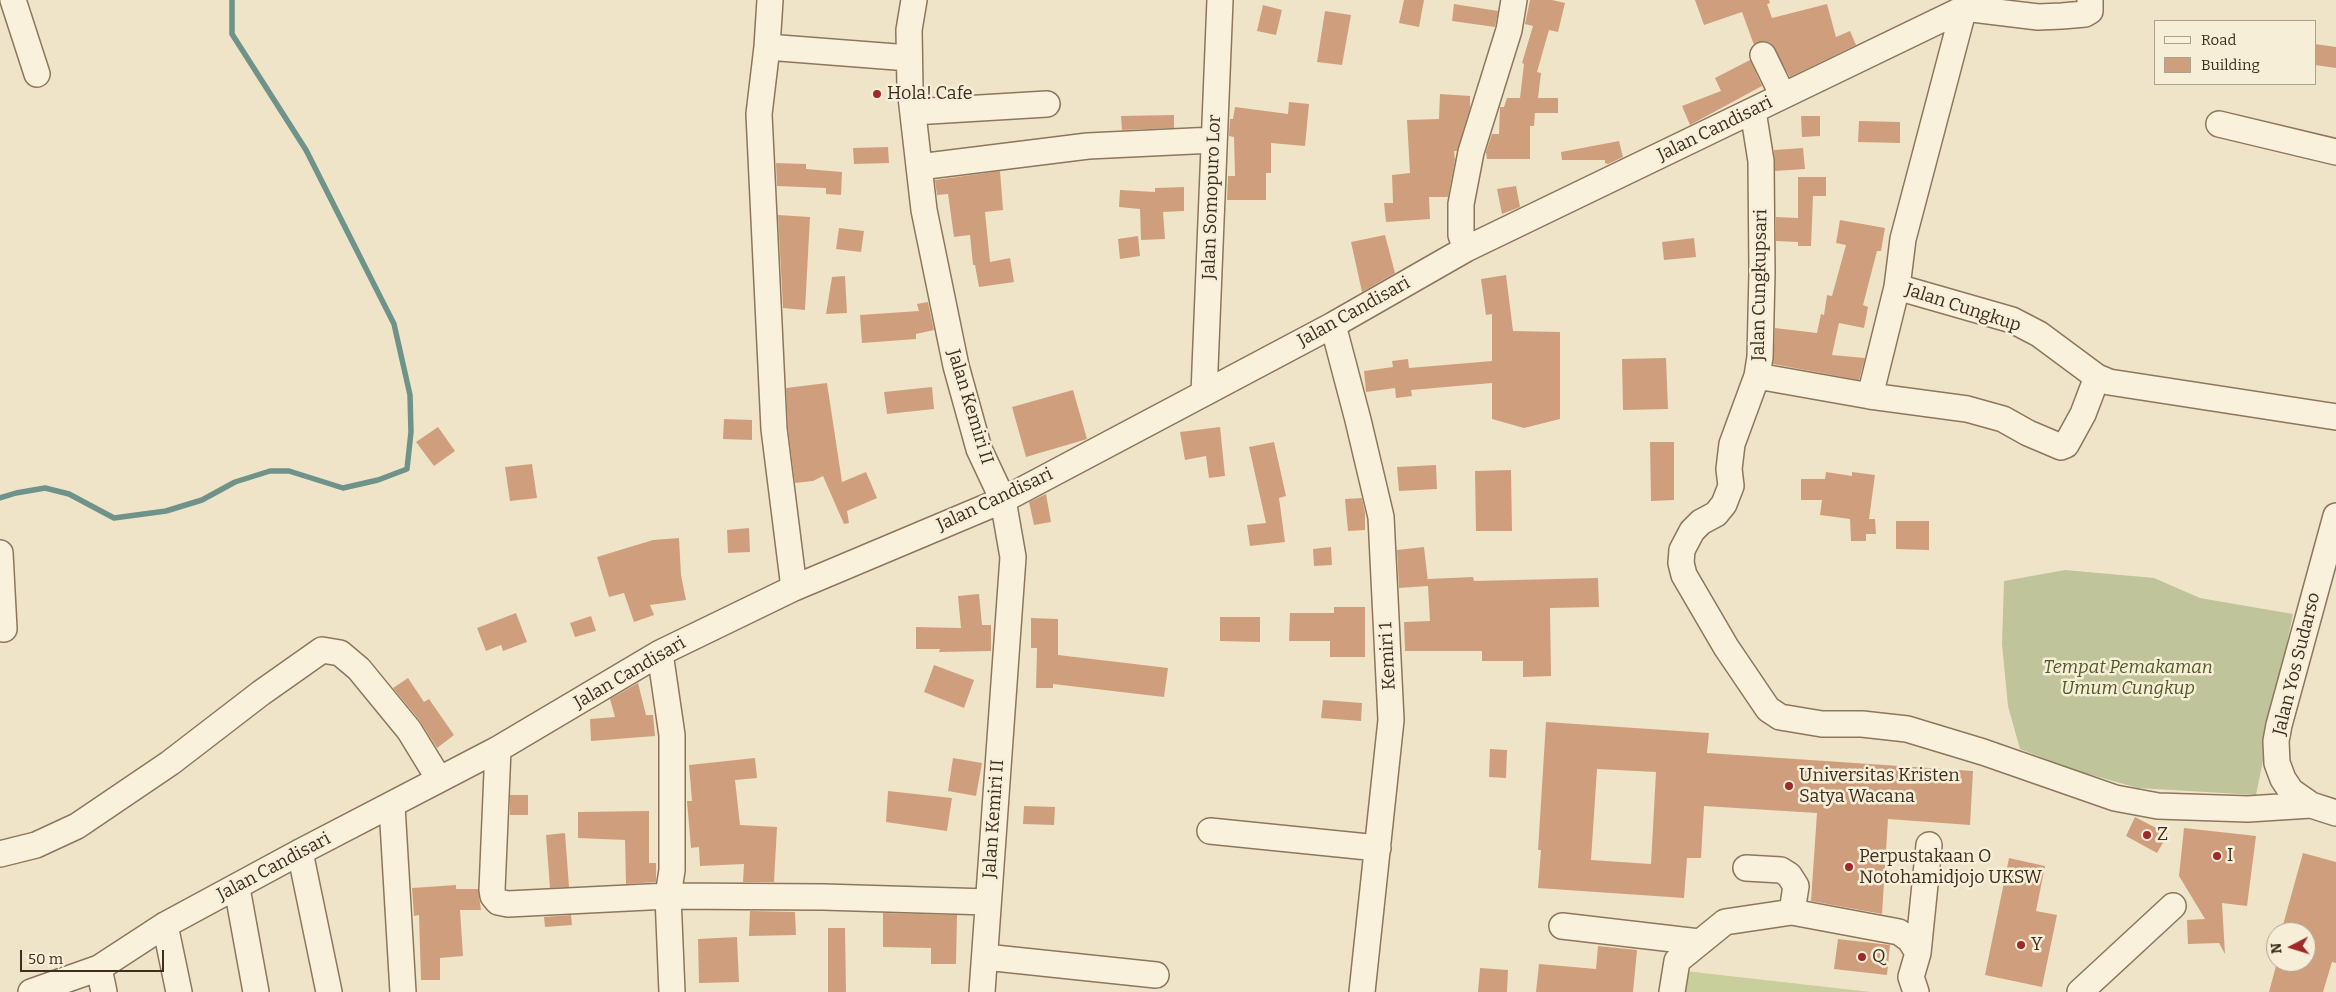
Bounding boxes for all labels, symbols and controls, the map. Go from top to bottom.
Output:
legend [2154,20,2316,85]
text: Road [2201,31,2236,49]
text: Building [2201,56,2260,74]
place label: Hola! Cafe [887,83,973,105]
marker: Hola! Cafe [871,88,883,100]
street label: Jalan Candisari [1654,92,1776,166]
street label: Jalan Somopuro Lor [1198,114,1226,280]
street label: Jalan Cungkupsari [1748,209,1772,361]
street label: Jalan Candisari [1294,272,1414,352]
street label: Jalan Cungkup [1902,279,2024,337]
street label: Jalan Kemiri II [942,347,998,467]
street label: Jalan Candisari [934,464,1056,536]
street label: Jalan Yos Sudarso [2269,590,2325,738]
street label: Kemiri 1 [1375,621,1401,691]
street label: Jalan Candisari [570,632,690,714]
park label: Tempat Pemakaman Umum Cungkup [2043,657,2213,700]
street label: Jalan Kemiri II [979,759,1009,879]
place label: Universitas Kristen Satya Wacana [1799,765,1960,808]
marker: Universitas Kristen Satya Wacana [1783,780,1795,792]
place label: Z [2157,824,2168,846]
street label: Jalan Candisari [214,828,334,906]
marker: Z [2141,829,2153,841]
place label: I [2227,845,2233,867]
place label: Perpustakaan O Notohamidjojo UKSW [1859,846,2042,889]
marker: I [2211,850,2223,862]
marker: Perpustakaan O Notohamidjojo UKSW [1843,861,1855,873]
north arrow [2266,922,2316,972]
place label: Y [2031,934,2043,956]
marker: Y [2015,939,2027,951]
scale bar [22,940,166,972]
text: N [2268,942,2285,954]
place label: Q [1872,946,1886,968]
text: 50 m [28,950,63,968]
marker: Q [1856,951,1868,963]

